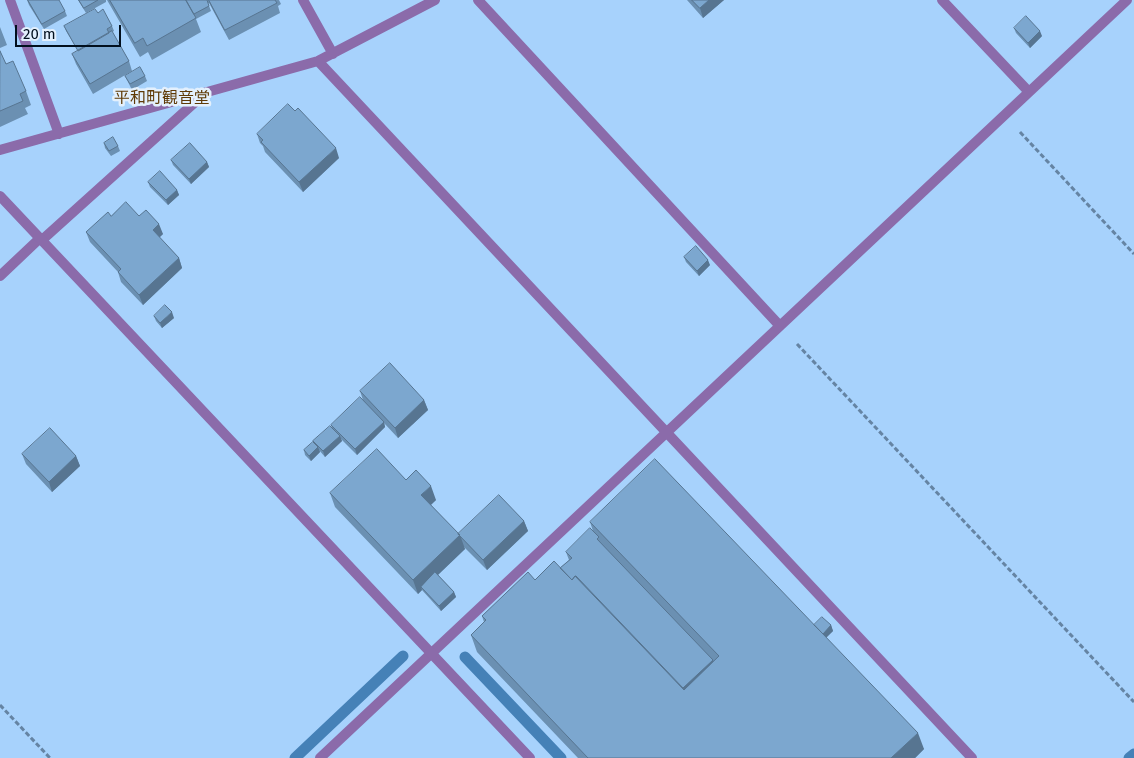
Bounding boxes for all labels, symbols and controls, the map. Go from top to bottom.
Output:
scale bar [18,15,124,47]
text: 20 m [23,25,56,43]
district label: 平和町観音堂 [114,89,210,109]

